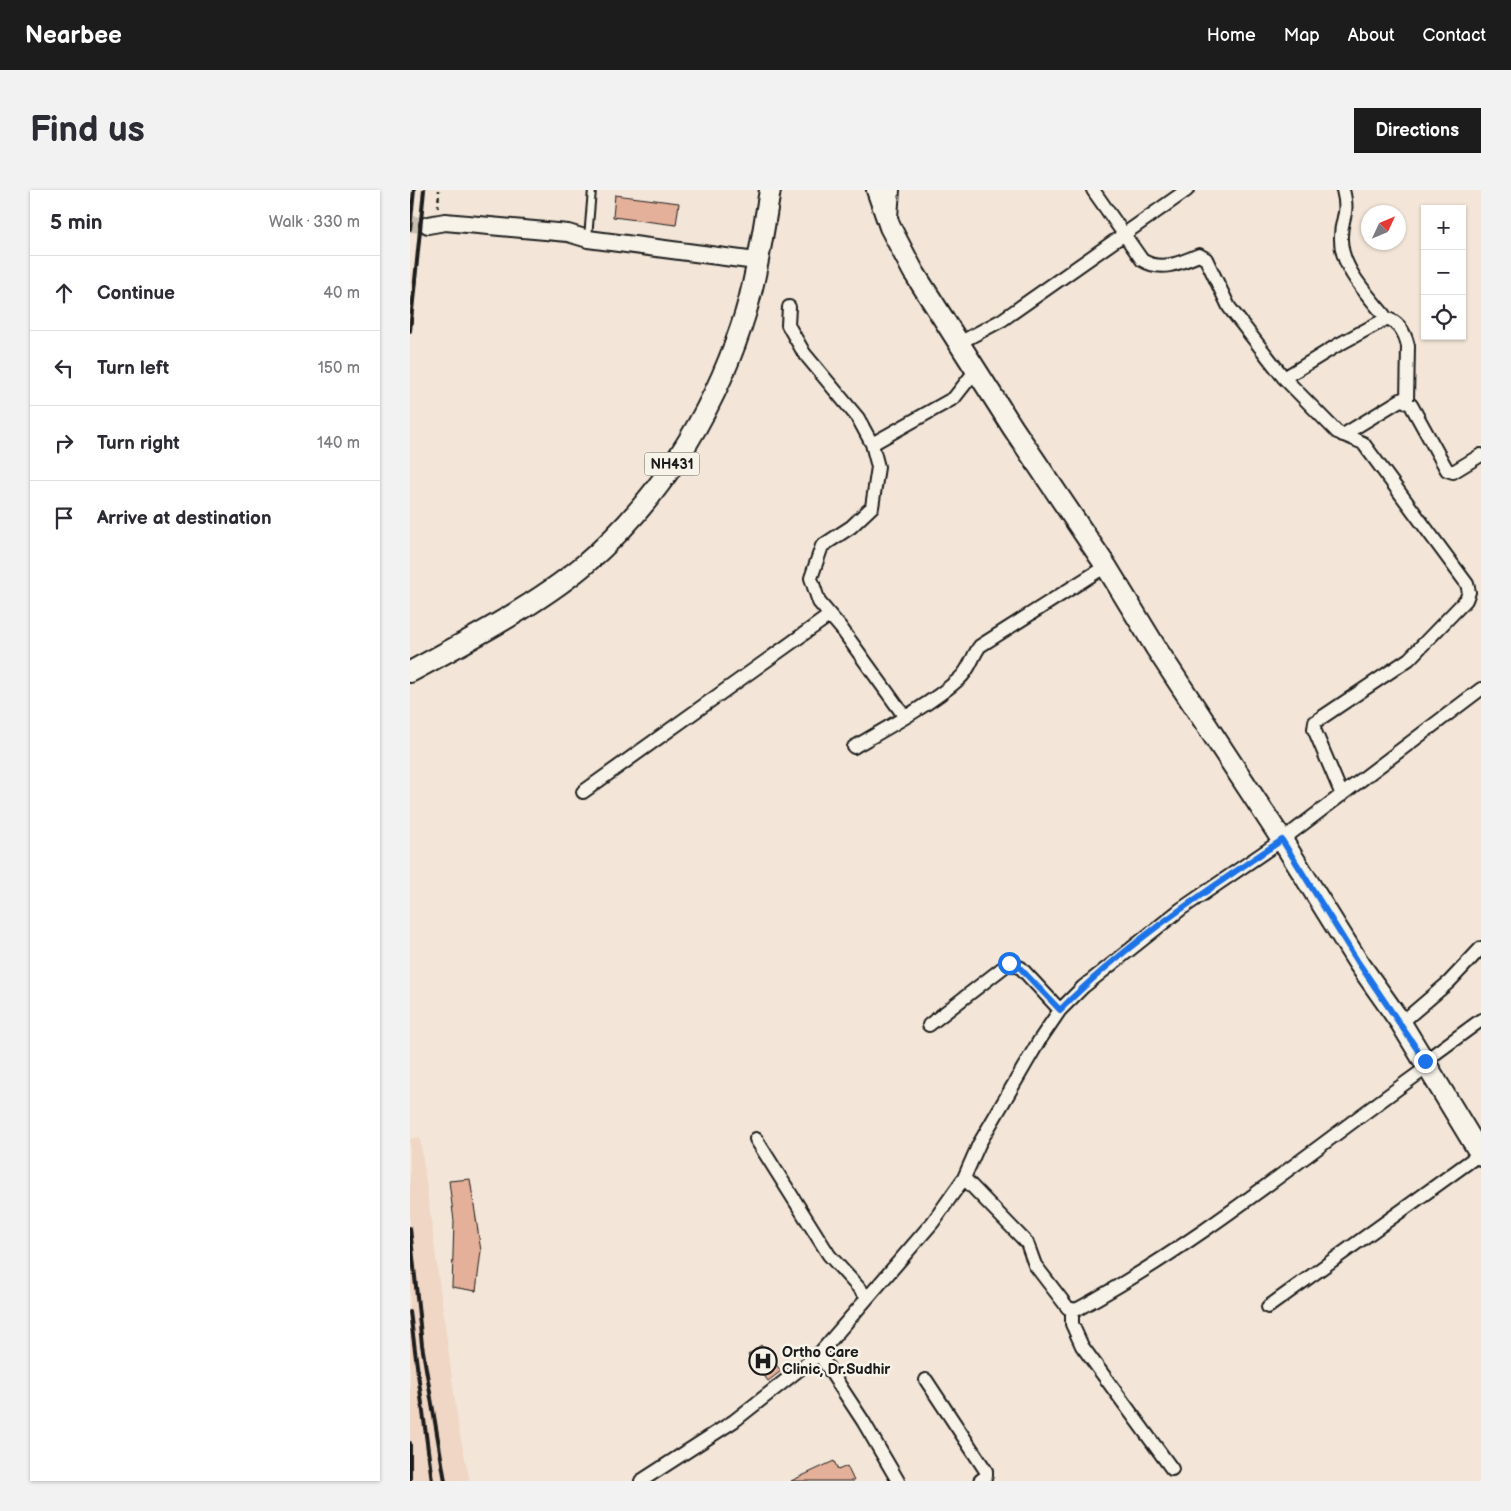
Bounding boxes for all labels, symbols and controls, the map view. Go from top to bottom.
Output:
text: Nearbee [25,21,122,50]
text: Home [1207,25,1256,46]
text: Map [1284,25,1320,46]
text: About [1348,25,1395,46]
text: Contact [1423,25,1486,46]
button: Directions [1354,108,1481,153]
text: Find us [30,109,145,152]
north arrow [1361,205,1406,250]
map controls [1421,205,1466,340]
button: + [1421,205,1466,250]
text: 5 min [50,210,103,235]
text: Walk · 330 m [269,213,360,232]
button: − [1421,250,1466,295]
icon: ahead [50,279,78,307]
text: Continue [97,282,175,305]
text: 40 m [323,284,360,303]
button: locate [1421,295,1466,340]
icon: left [50,354,78,382]
text: Turn left [97,357,169,380]
text: 150 m [318,359,360,378]
icon: right [50,429,78,457]
text: Turn right [97,432,180,455]
text: 140 m [317,434,360,453]
road number: NH431 [644,452,700,476]
icon: arrive [50,504,78,532]
text: Arrive at destination [97,507,272,530]
route start [998,952,1021,975]
route end [1414,1050,1437,1073]
place label: Ortho Care Clinic, Dr.Sudhir [782,1343,891,1379]
hospital icon: Ortho Care Clinic, Dr.Sudhir [748,1346,778,1376]

